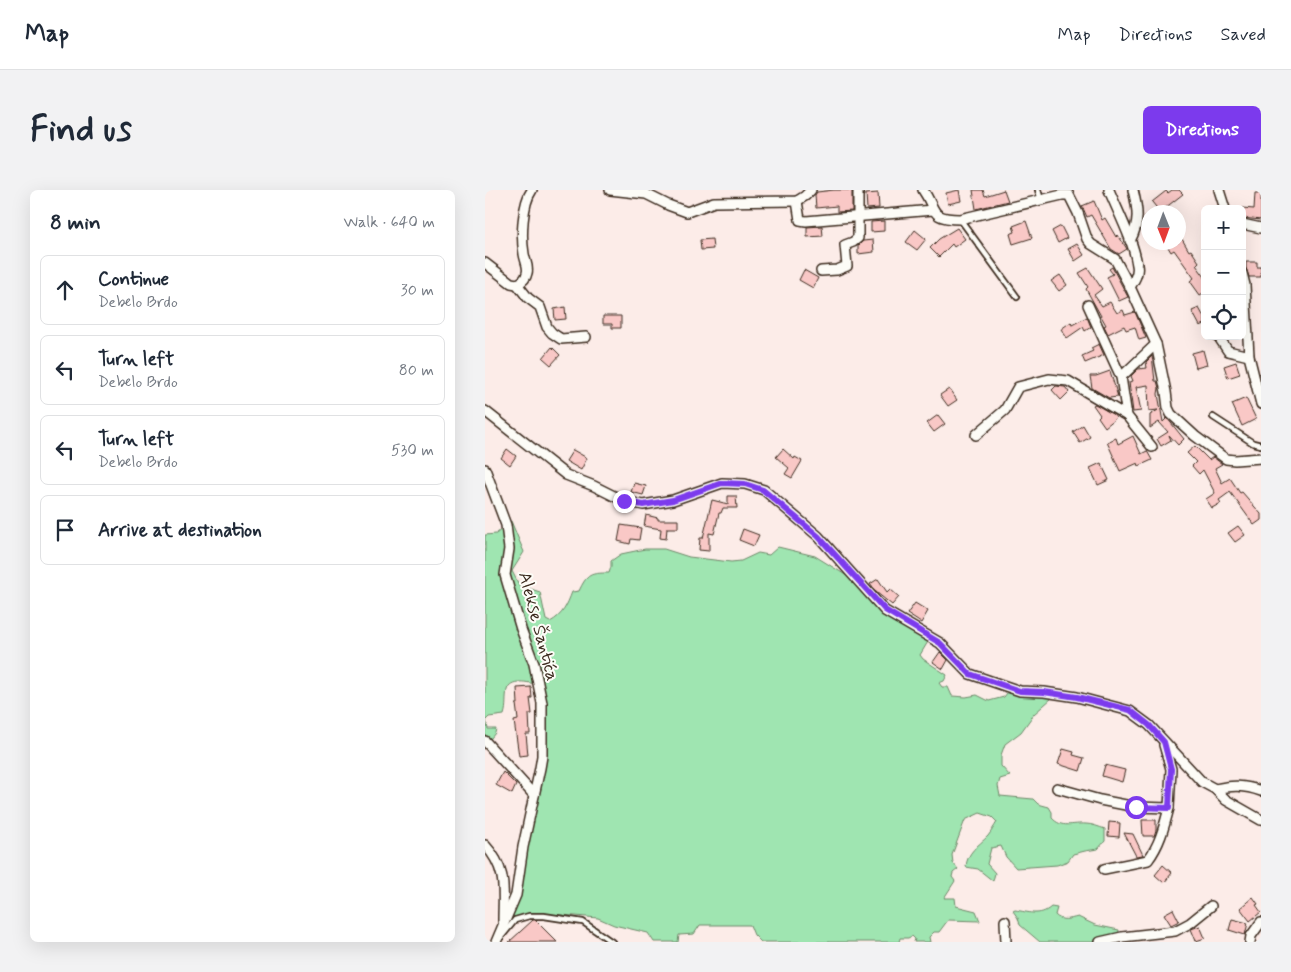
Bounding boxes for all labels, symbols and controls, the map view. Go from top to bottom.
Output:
text: Map [25,19,69,50]
text: Map [1058,23,1091,47]
text: Directions [1119,23,1193,47]
text: Saved [1221,23,1266,47]
button: Directions [1143,106,1261,154]
text: Find us [30,107,132,153]
north arrow [1141,205,1186,250]
map controls [1201,205,1246,340]
button: + [1201,205,1246,250]
text: 8 min [50,209,101,237]
text: Walk · 640 m [344,212,435,233]
button: − [1201,250,1246,295]
text: Continue [98,267,169,292]
icon: ahead [51,276,79,304]
text: 30 m [401,280,434,301]
text: Debelo Brdo [98,292,178,313]
button: locate [1201,295,1246,340]
text: Turn left [98,347,174,372]
icon: left [51,356,79,384]
text: 80 m [399,360,434,381]
text: Debelo Brdo [98,372,178,393]
text: Turn left [98,427,174,452]
icon: left [51,436,79,464]
text: 530 m [391,440,434,461]
text: Debelo Brdo [98,452,178,473]
route end [613,490,636,513]
icon: arrive [51,516,79,544]
text: Arrive at destination [98,518,262,543]
street label: Alekse Šantića [512,569,564,683]
route start [1125,796,1148,819]

